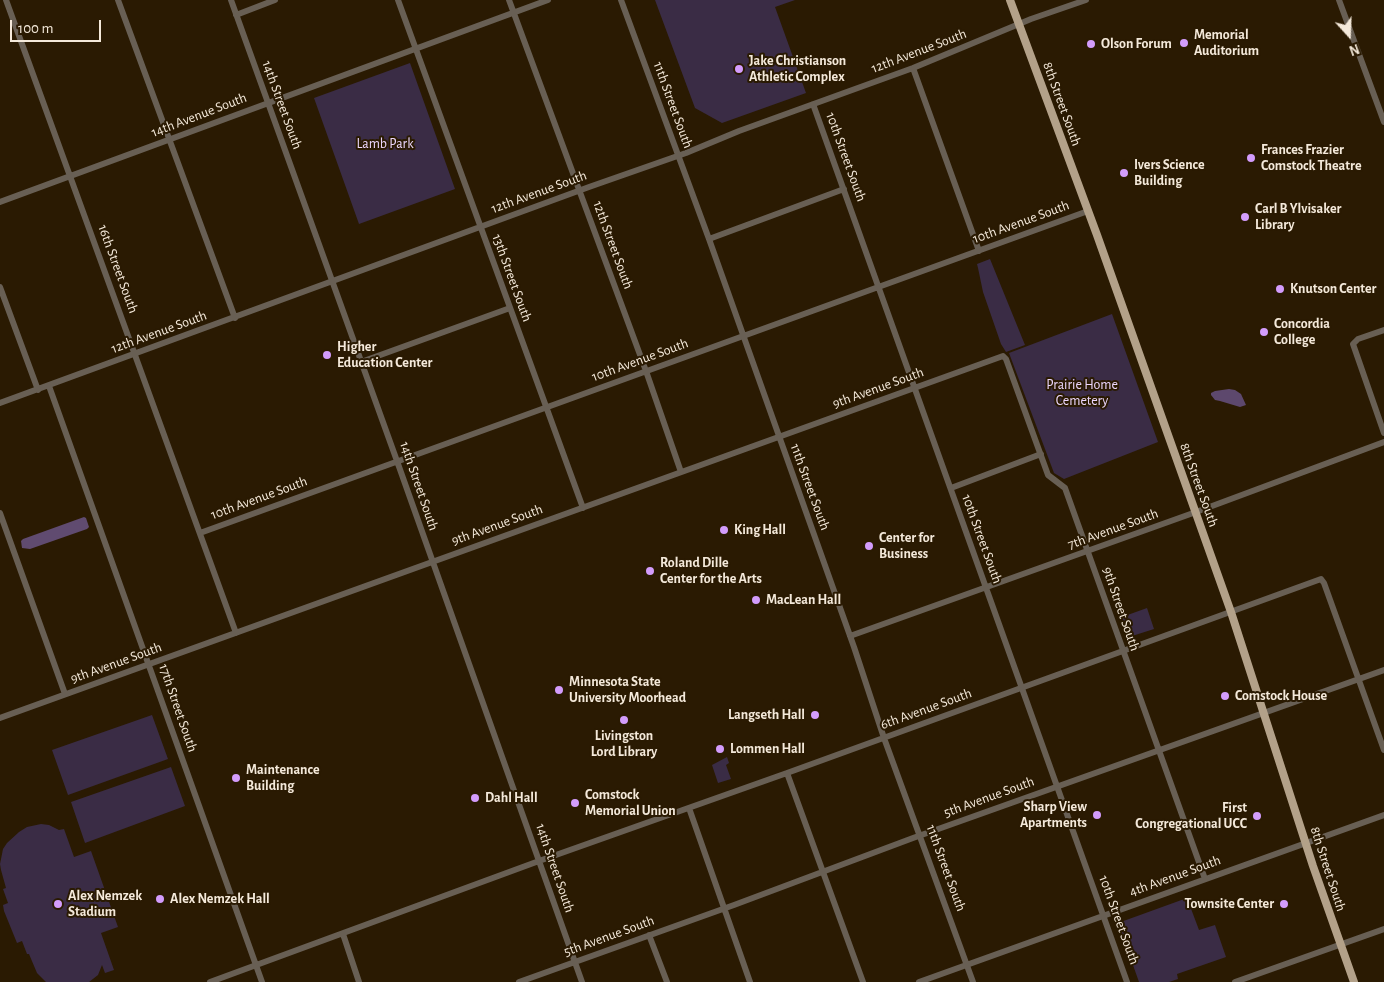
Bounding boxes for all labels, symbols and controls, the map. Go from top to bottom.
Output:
scale bar [12,10,104,42]
north arrow [1324,10,1374,60]
text: 100 m [18,21,53,36]
street label: 12th Avenue South [869,25,969,77]
place label: Memorial Auditorium [1194,27,1259,59]
place label: Olson Forum [1101,36,1172,52]
marker: Memorial Auditorium [1178,37,1190,49]
marker: Olson Forum [1085,38,1097,50]
text: N [1347,41,1361,57]
place label: Jake Christianson Athletic Complex [749,53,846,85]
street label: 14th Street South [258,58,306,152]
street label: 11th Street South [650,59,696,151]
street label: 8th Street South [1039,60,1085,148]
marker: Jake Christianson Athletic Complex [733,63,745,75]
street label: 14th Avenue South [149,89,249,141]
street label: 10th Street South [822,110,870,204]
park label: Lamb Park [356,136,414,152]
place label: Frances Frazier Comstock Theatre [1261,142,1362,174]
marker: Frances Frazier Comstock Theatre [1245,152,1257,164]
place label: Ivers Science Building [1134,157,1205,190]
street label: 12th Avenue South [489,167,589,217]
marker: Ivers Science Building [1118,167,1130,179]
street label: 10th Avenue South [970,197,1072,247]
street label: 12th Street South [589,199,637,291]
place label: Carl B Ylvisaker Library [1255,201,1341,233]
marker: Carl B Ylvisaker Library [1239,211,1251,223]
street label: 16th Street South [94,223,142,315]
street label: 13th Street South [488,232,536,324]
place label: Knutson Center [1290,281,1376,297]
marker: Knutson Center [1274,283,1286,295]
street label: 12th Avenue South [109,307,209,357]
place label: Concordia College [1274,316,1330,348]
marker: Concordia College [1258,326,1270,338]
street label: 10th Avenue South [589,335,691,385]
place label: Higher Education Center [337,339,432,372]
marker: Higher Education Center [321,349,333,361]
street label: 9th Avenue South [830,364,926,412]
park label: Prairie Home Cemetery [1046,377,1118,410]
street label: 14th Street South [396,439,442,533]
street label: 11th Street South [787,441,833,533]
street label: 8th Street South [1176,441,1222,529]
street label: 10th Avenue South [208,473,310,523]
street label: 10th Street South [958,492,1006,586]
street label: 9th Avenue South [449,501,545,549]
street label: 7th Avenue South [1065,505,1161,553]
place label: King Hall [734,522,786,538]
marker: King Hall [718,524,730,536]
place label: Center for Business [879,530,934,562]
marker: Center for Business [863,540,875,552]
place label: Roland Dille Center for the Arts [660,555,762,588]
marker: Roland Dille Center for the Arts [644,565,656,577]
street label: 9th Street South [1099,565,1143,653]
place label: MacLean Hall [766,592,841,608]
marker: MacLean Hall [750,594,762,606]
street label: 9th Avenue South [68,639,164,687]
street label: 17th Street South [155,662,201,754]
place label: Minnesota State University Moorhead [569,674,686,706]
marker: Minnesota State University Moorhead [553,684,565,696]
street label: 6th Avenue South [878,685,974,733]
place label: Comstock House [1235,688,1327,704]
marker: Comstock House [1219,690,1231,702]
place label: Langseth Hall [728,707,805,723]
marker: Langseth Hall [809,709,821,721]
marker: Livingston Lord Library [618,714,630,726]
place label: Livingston Lord Library [591,728,657,760]
place label: Lommen Hall [730,741,805,757]
marker: Lommen Hall [714,743,726,755]
place label: Maintenance Building [246,762,320,794]
marker: Maintenance Building [230,772,242,784]
street label: 5th Avenue South [941,773,1037,821]
place label: Comstock Memorial Union [585,787,676,820]
place label: Dahl Hall [485,790,538,806]
marker: Dahl Hall [469,792,481,804]
marker: Comstock Memorial Union [569,797,581,809]
place label: Sharp View Apartments [1020,799,1087,832]
place label: First Congregational UCC [1135,800,1247,832]
marker: Sharp View Apartments [1091,809,1103,821]
marker: First Congregational UCC [1251,810,1263,822]
street label: 14th Street South [532,821,578,915]
street label: 11th Street South [923,822,969,914]
street label: 8th Street South [1306,825,1350,913]
street label: 4th Avenue South [1127,852,1223,900]
street label: 10th Street South [1095,873,1143,967]
place label: Alex Nemzek Stadium [68,888,142,920]
place label: Alex Nemzek Hall [170,891,270,907]
marker: Alex Nemzek Hall [154,893,166,905]
place label: Townsite Center [1184,896,1274,912]
marker: Alex Nemzek Stadium [52,898,64,910]
marker: Townsite Center [1278,898,1290,910]
street label: 5th Avenue South [561,912,657,960]

